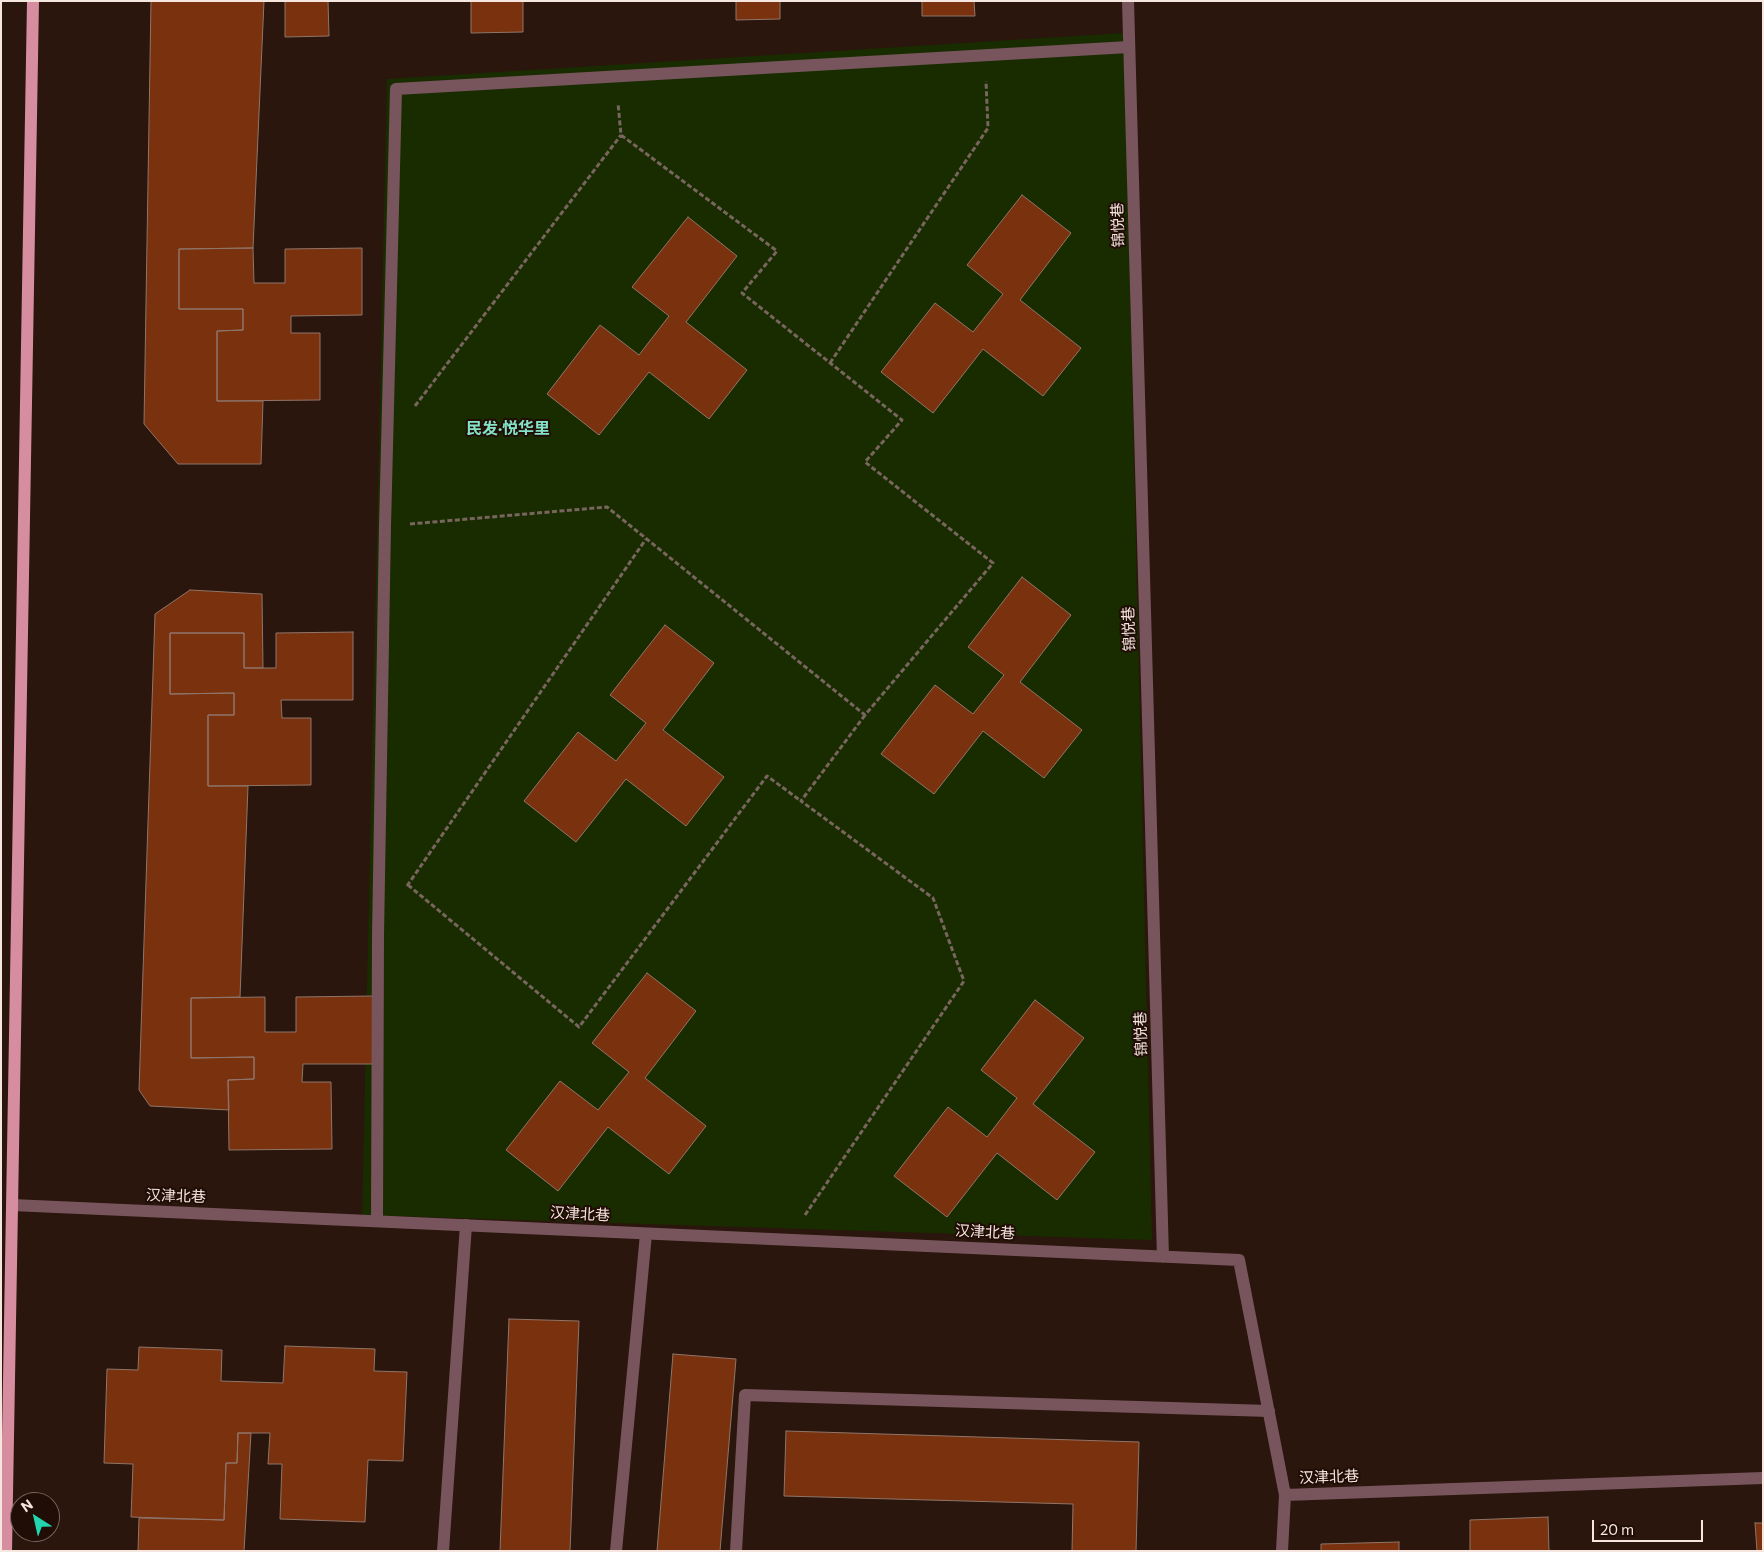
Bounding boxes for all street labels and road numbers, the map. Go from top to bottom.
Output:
street label: 锦悦巷 [1108,202,1128,248]
street label: 锦悦巷 [1119,606,1139,652]
street label: 锦悦巷 [1131,1011,1151,1057]
street label: 汉津北巷 [146,1186,206,1206]
street label: 汉津北巷 [550,1203,610,1225]
street label: 汉津北巷 [955,1221,1015,1243]
street label: 汉津北巷 [1299,1467,1359,1487]

